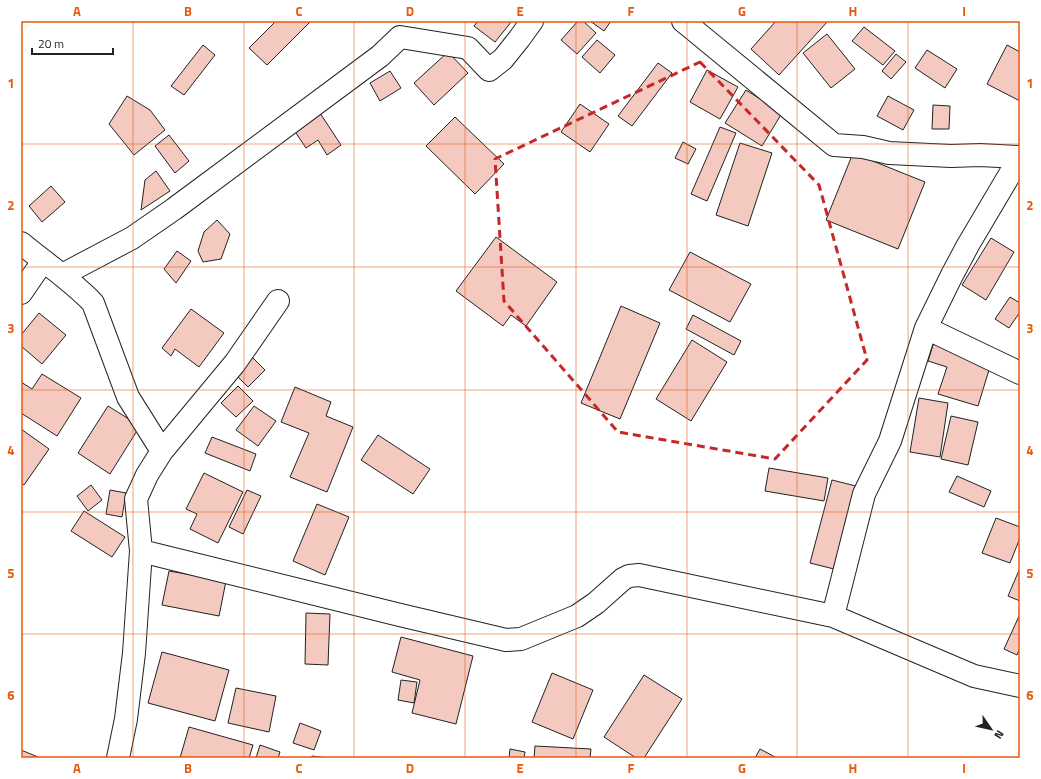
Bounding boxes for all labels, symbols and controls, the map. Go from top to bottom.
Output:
text: A [73,1,81,21]
text: B [184,1,192,21]
text: C [295,1,303,21]
text: D [406,1,414,21]
text: E [516,1,524,21]
text: F [628,1,635,21]
text: G [738,1,746,21]
text: H [849,1,857,21]
text: I [962,1,966,21]
scale bar [32,30,113,56]
text: 20 m [38,34,64,53]
text: 1 [7,73,15,93]
text: 1 [1026,73,1034,93]
text: 2 [7,195,15,215]
text: 2 [1026,195,1034,215]
text: 3 [7,318,15,338]
text: 3 [1026,318,1034,338]
text: 4 [7,440,15,460]
text: 4 [1026,440,1034,460]
text: 5 [7,563,15,583]
text: 5 [1026,563,1034,583]
text: 6 [7,685,15,705]
text: 6 [1026,685,1034,705]
north arrow [971,709,1011,749]
text: N [991,727,1008,742]
text: A [73,758,81,778]
text: B [184,758,192,778]
text: C [295,758,303,778]
text: D [406,758,414,778]
text: E [516,758,524,778]
text: F [628,758,635,778]
text: G [738,758,746,778]
text: H [849,758,857,778]
text: I [962,758,966,778]

